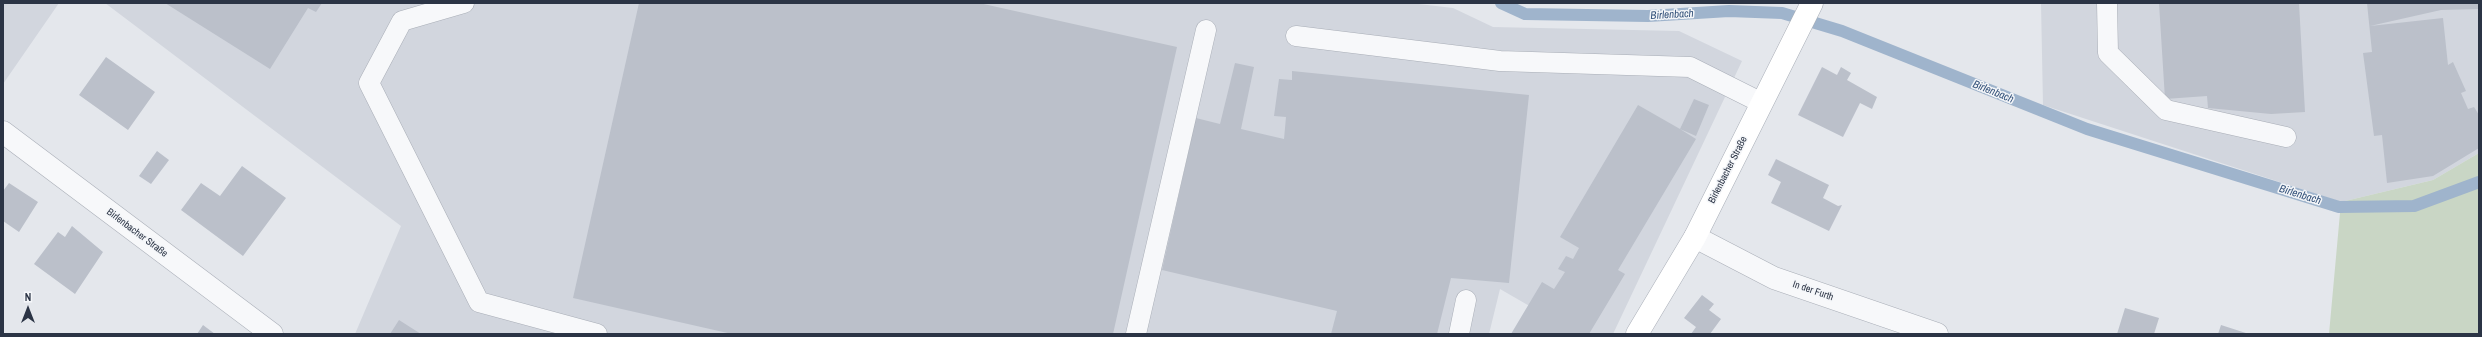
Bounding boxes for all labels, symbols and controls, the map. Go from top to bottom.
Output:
water label: Birlenbach [1650,7,1694,23]
water label: Birlenbach [1971,78,2015,106]
street label: Birlenbacher Straße [1706,135,1750,205]
water label: Birlenbach [2277,182,2323,208]
street label: Birlenbacher Straße [104,206,170,260]
street label: In der Furth [1791,278,1835,304]
north arrow [8,289,48,329]
text: N [25,290,31,304]

